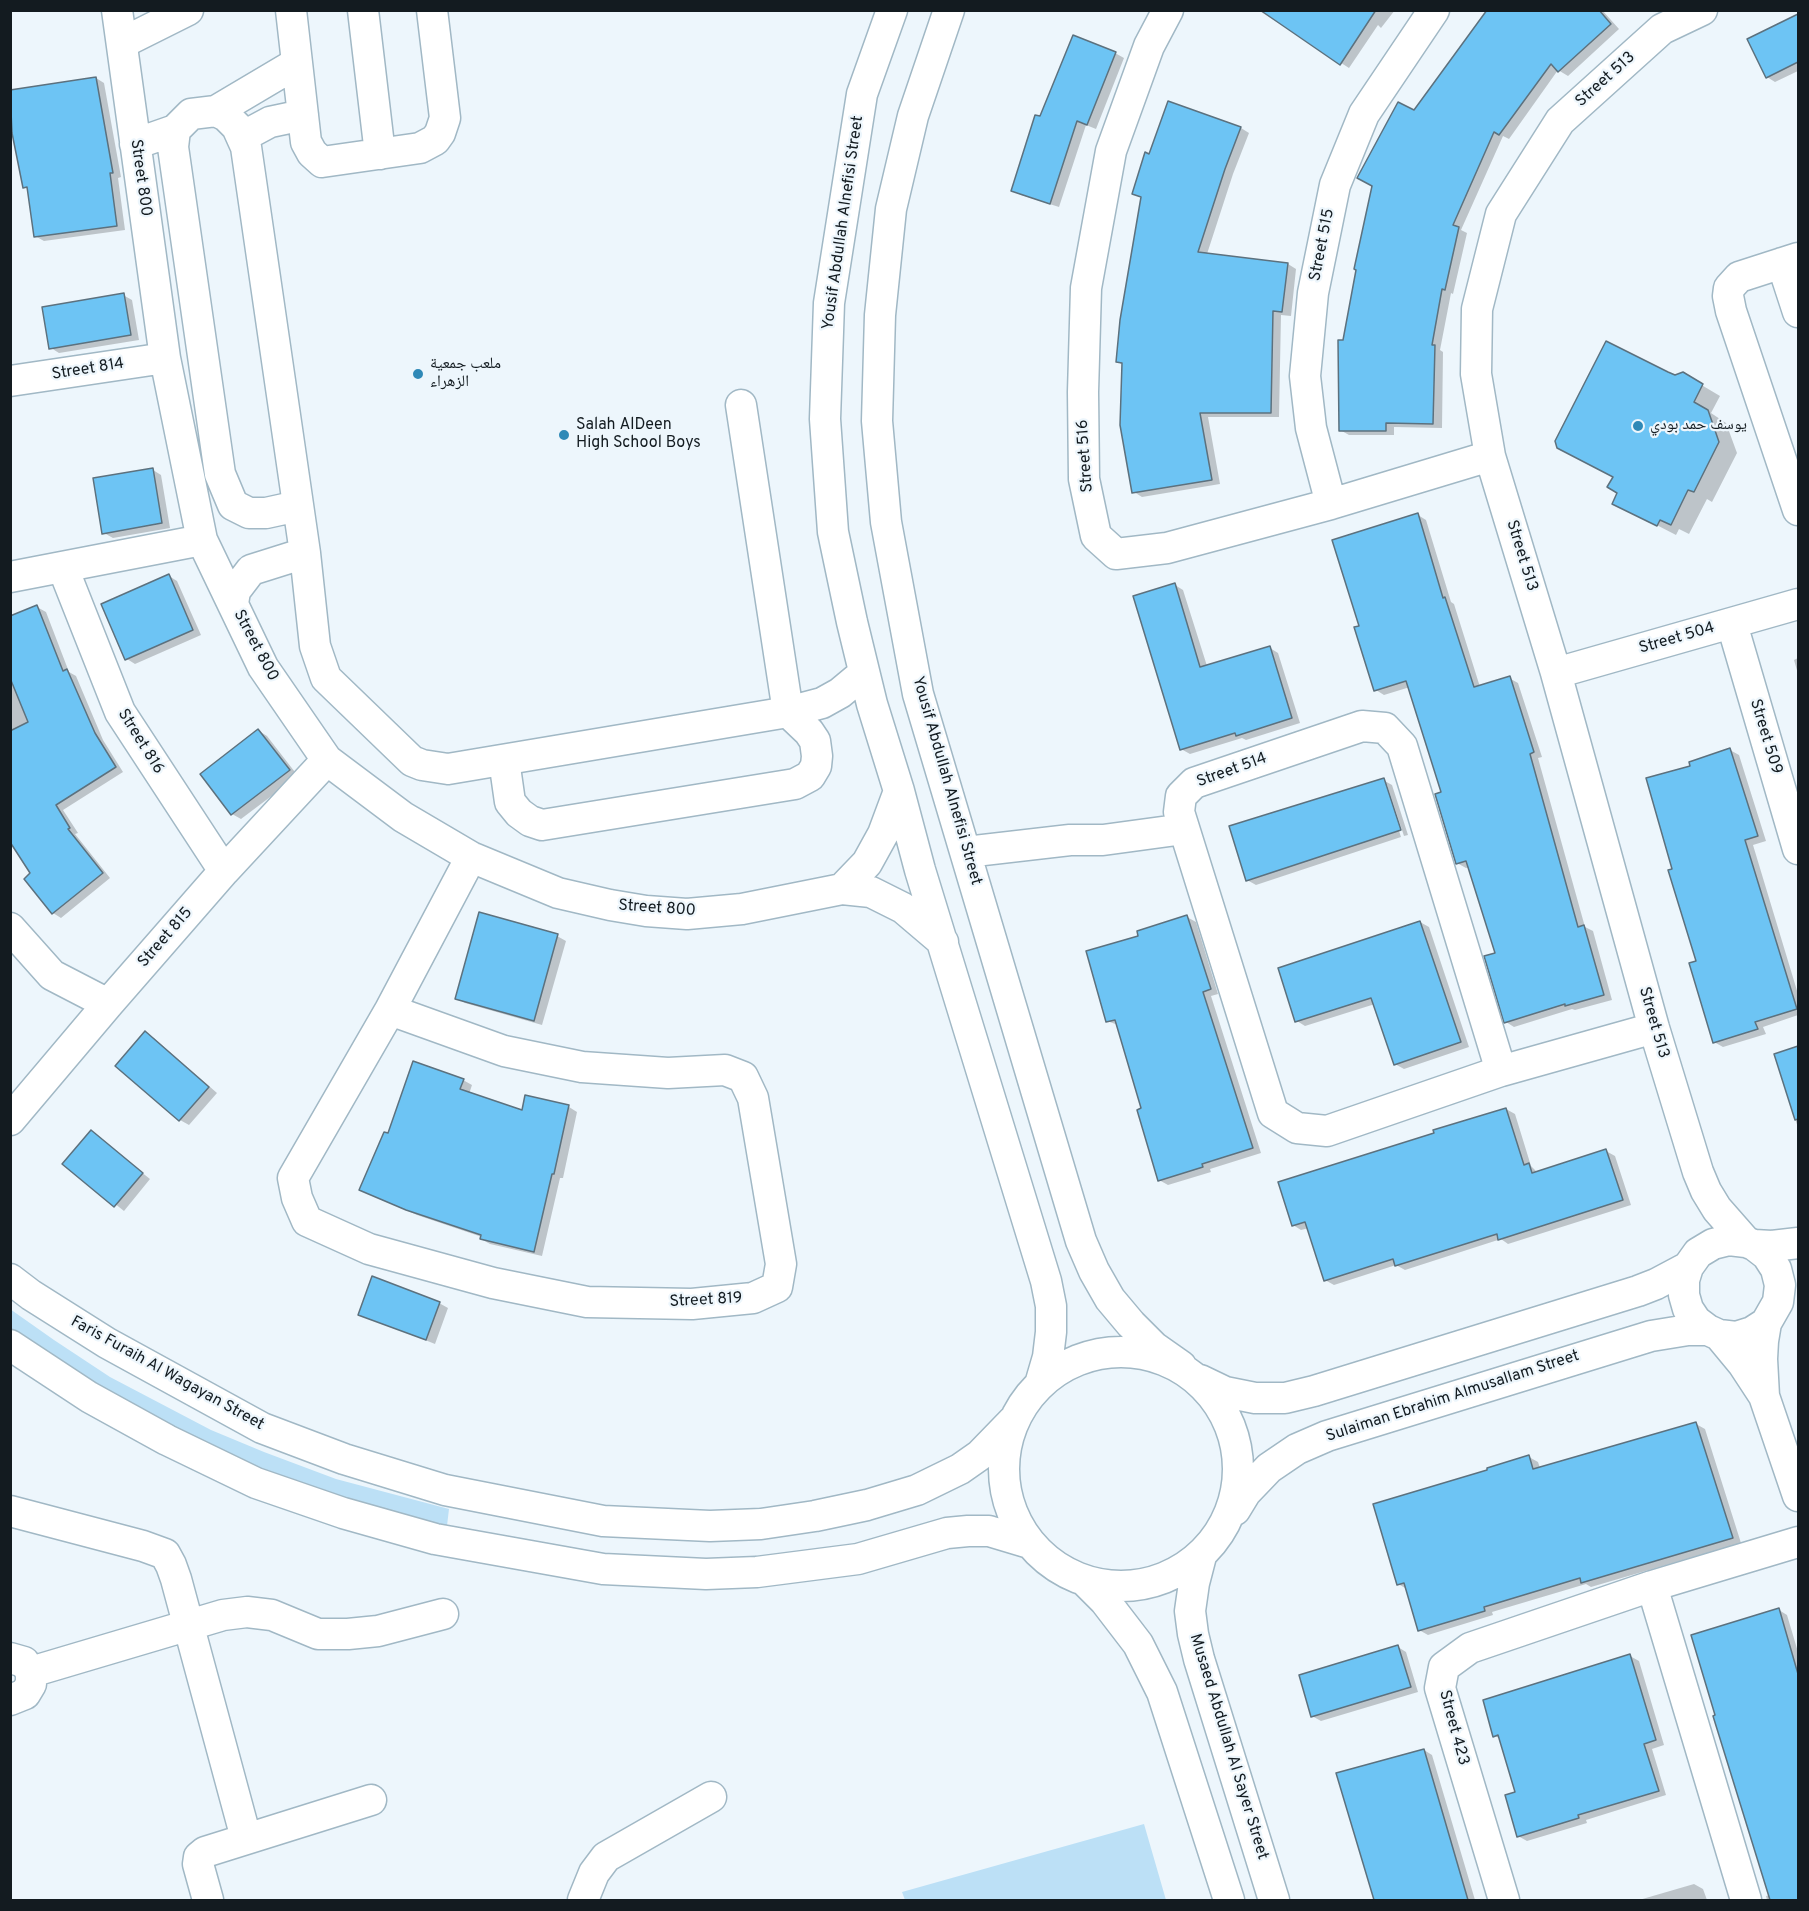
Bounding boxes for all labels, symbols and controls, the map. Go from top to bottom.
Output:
street label: Street 513 [1572,48,1640,112]
street label: Yousif Abdullah Alnefisi Street [819,115,869,331]
street label: Street 800 [125,138,155,218]
street label: Street 515 [1307,207,1339,283]
street label: Street 814 [50,355,126,385]
place label: ملعب جمعية الزهراء [430,355,501,393]
marker: ملعب جمعية الزهراء [411,367,425,381]
place label: Salah AlDeen High School Boys [576,416,701,454]
place label: يوسف حمد بودي [1650,416,1747,436]
street label: Street 516 [1074,419,1098,493]
marker: يوسف حمد بودي [1631,419,1645,433]
marker: Salah AlDeen High School Boys [557,428,571,442]
street label: Street 513 [1501,518,1541,594]
street label: Street 800 [228,607,282,685]
street label: Street 504 [1637,619,1717,659]
street label: Yousif Abdullah Alnefisi Street [907,674,985,888]
street label: Street 509 [1744,697,1786,777]
street label: Street 816 [112,706,168,778]
street label: Street 514 [1194,749,1270,793]
street label: Street 800 [618,897,696,921]
street label: Street 815 [135,904,197,972]
street label: Street 513 [1634,985,1672,1061]
street label: Street 819 [669,1290,743,1312]
street label: Faris Furaih Al Wagayan Street [67,1313,267,1435]
street label: Sulaiman Ebrahim Almusallam Street [1324,1347,1582,1447]
street label: Musaed Abdullah Al Sayer Street [1184,1632,1272,1862]
street label: Street 423 [1434,1688,1472,1768]

